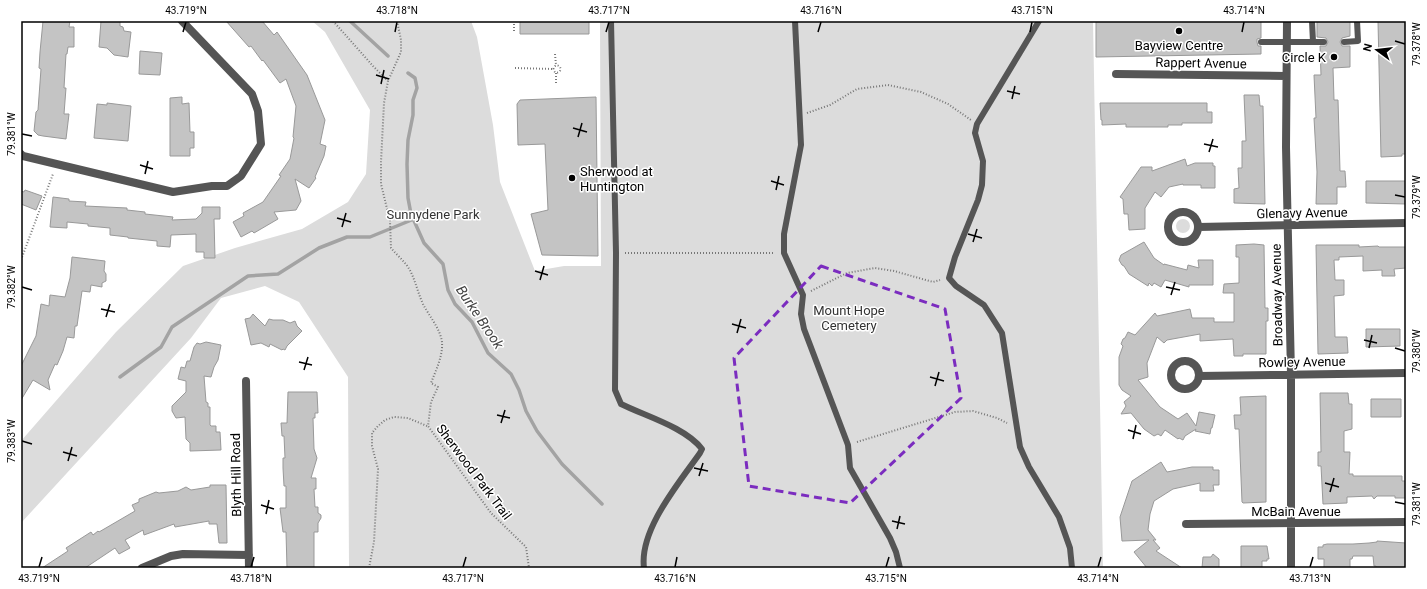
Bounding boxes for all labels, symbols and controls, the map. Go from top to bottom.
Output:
text: 43.719°N [165,5,207,16]
text: 43.718°N [376,5,418,16]
text: 43.717°N [588,5,630,16]
text: 43.716°N [800,5,842,16]
text: 43.715°N [1011,5,1053,16]
text: 43.714°N [1223,5,1265,16]
text: 79.378°W [1411,22,1422,66]
marker: Bayview Centre [1174,26,1184,36]
north arrow [1357,30,1397,70]
place label: Bayview Centre [1135,38,1223,53]
text: N [1361,42,1375,53]
place label: Circle K [1282,50,1327,65]
marker: Circle K [1329,52,1339,62]
street label: Rappert Avenue [1155,55,1247,71]
text: 79.381°W [6,112,17,156]
place label: Sherwood at Huntington [580,164,653,194]
marker: Sherwood at Huntington [567,173,577,183]
text: 79.379°W [1411,175,1422,219]
street label: Glenavy Avenue [1256,205,1348,221]
park label: Sunnydene Park [386,207,480,222]
street label: Broadway Avenue [1269,243,1285,347]
text: 79.382°W [6,265,17,309]
water label: Burke Brook [453,282,508,353]
park label: Mount Hope Cemetery [813,303,885,333]
text: 79.380°W [1411,329,1422,373]
street label: Rowley Avenue [1258,354,1346,370]
text: 79.383°W [6,419,17,463]
street label: Sherwood Park Trail [433,421,515,523]
street label: Blyth Hill Road [228,433,244,517]
text: 79.381°W [1411,482,1422,526]
street label: McBain Avenue [1251,504,1341,519]
text: 43.719°N [18,573,60,584]
text: 43.718°N [230,573,272,584]
text: 43.717°N [442,573,484,584]
text: 43.716°N [654,573,696,584]
text: 43.715°N [865,573,907,584]
text: 43.714°N [1077,573,1119,584]
text: 43.713°N [1289,573,1331,584]

